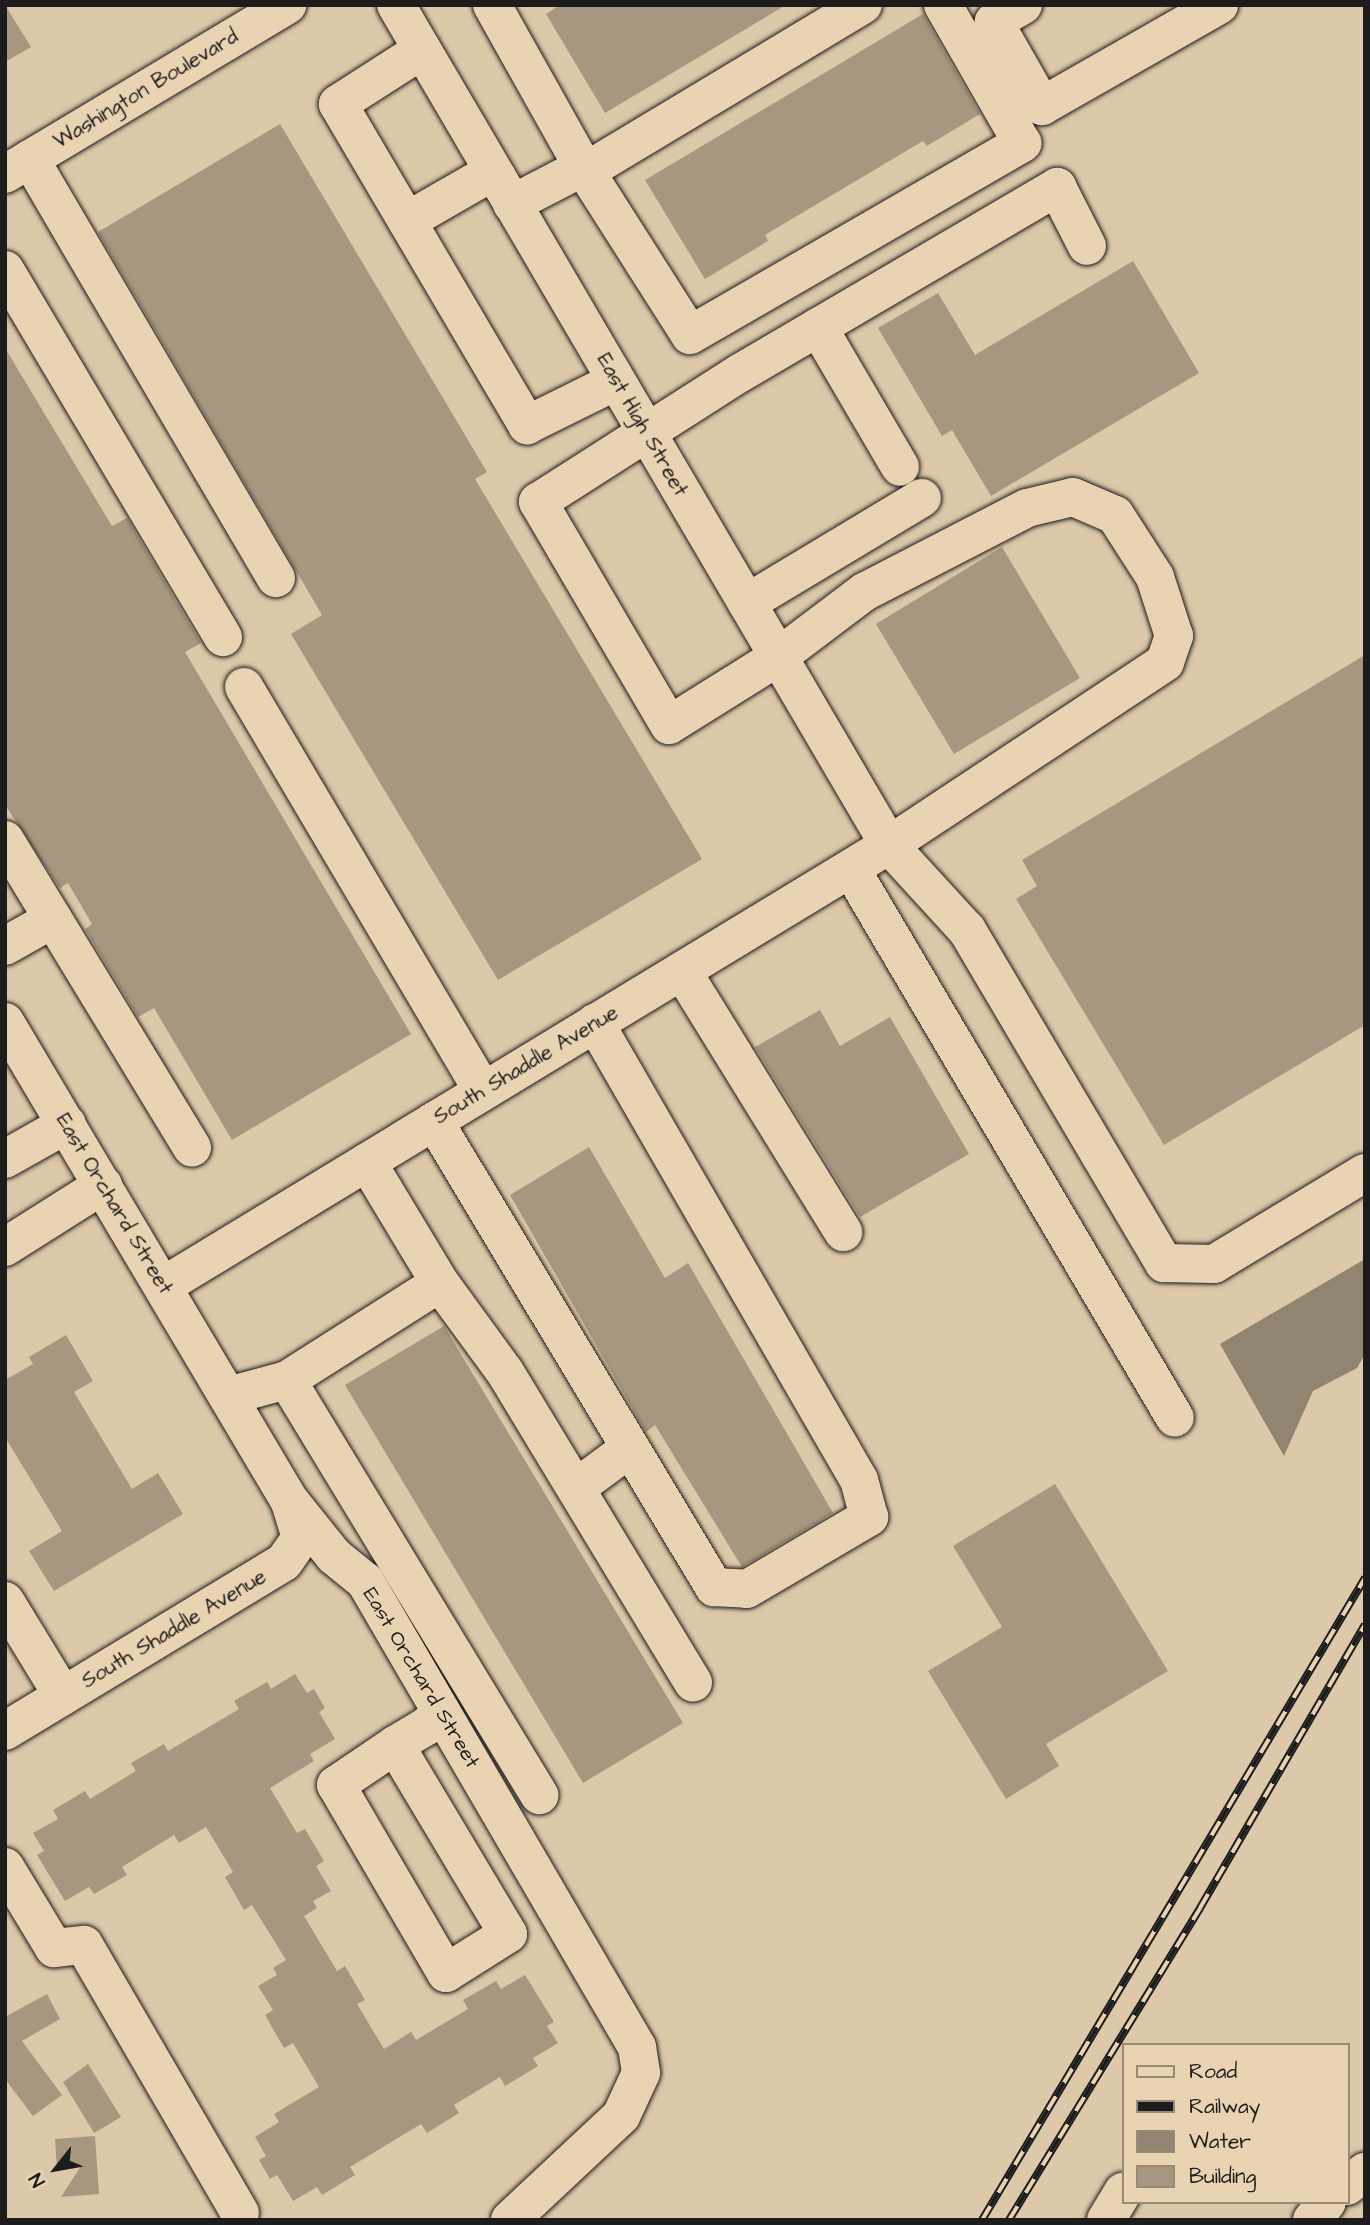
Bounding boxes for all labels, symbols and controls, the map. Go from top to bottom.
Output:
street label: Washington Boulevard [49,24,243,154]
street label: East High Street [591,349,693,501]
street label: South Shaddle Avenue [429,1000,623,1130]
street label: East Orchard Street [50,1109,178,1299]
street label: South Shaddle Avenue [77,1564,271,1694]
street label: East Orchard Street [357,1583,485,1773]
legend [1122,2043,1349,2204]
text: Road [1189,2057,1237,2086]
text: Railway [1189,2092,1260,2121]
text: Water [1189,2127,1251,2156]
north arrow [21,2134,91,2204]
text: Building [1189,2162,1256,2191]
text: N [23,2168,52,2192]

